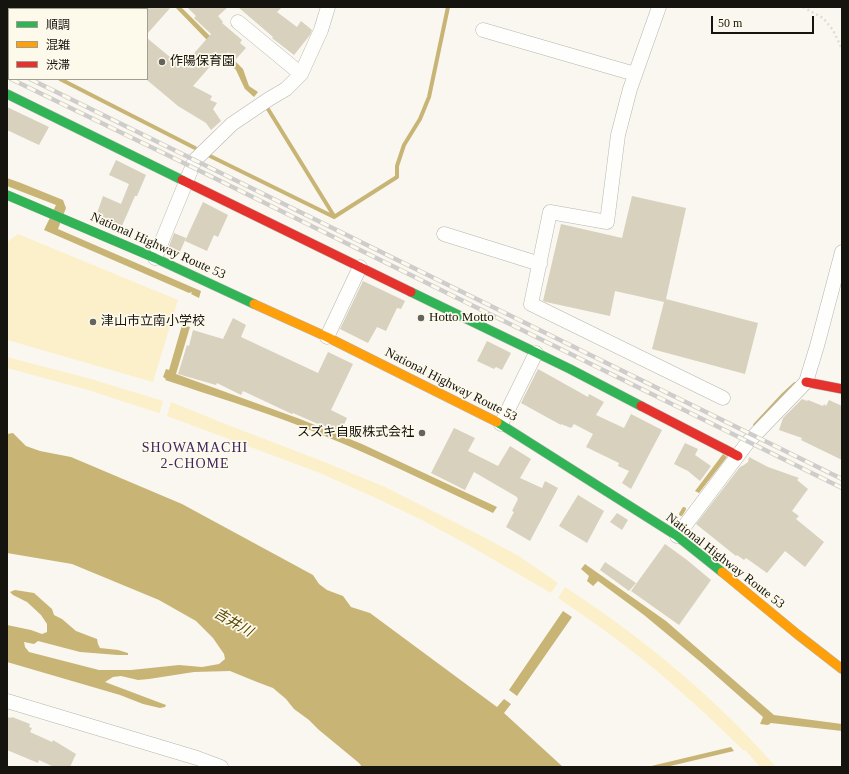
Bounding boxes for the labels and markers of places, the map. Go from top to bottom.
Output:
place label: 作陽保育園 [170,54,235,70]
marker: 作陽保育園 [157,57,167,67]
place label: Hotto Motto [429,310,494,326]
marker: Hotto Motto [416,313,426,323]
place label: 津山市立南小学校 [101,314,205,330]
marker: 津山市立南小学校 [88,317,98,327]
place label: スズキ自販株式会社 [297,425,414,441]
marker: スズキ自販株式会社 [417,428,427,438]

